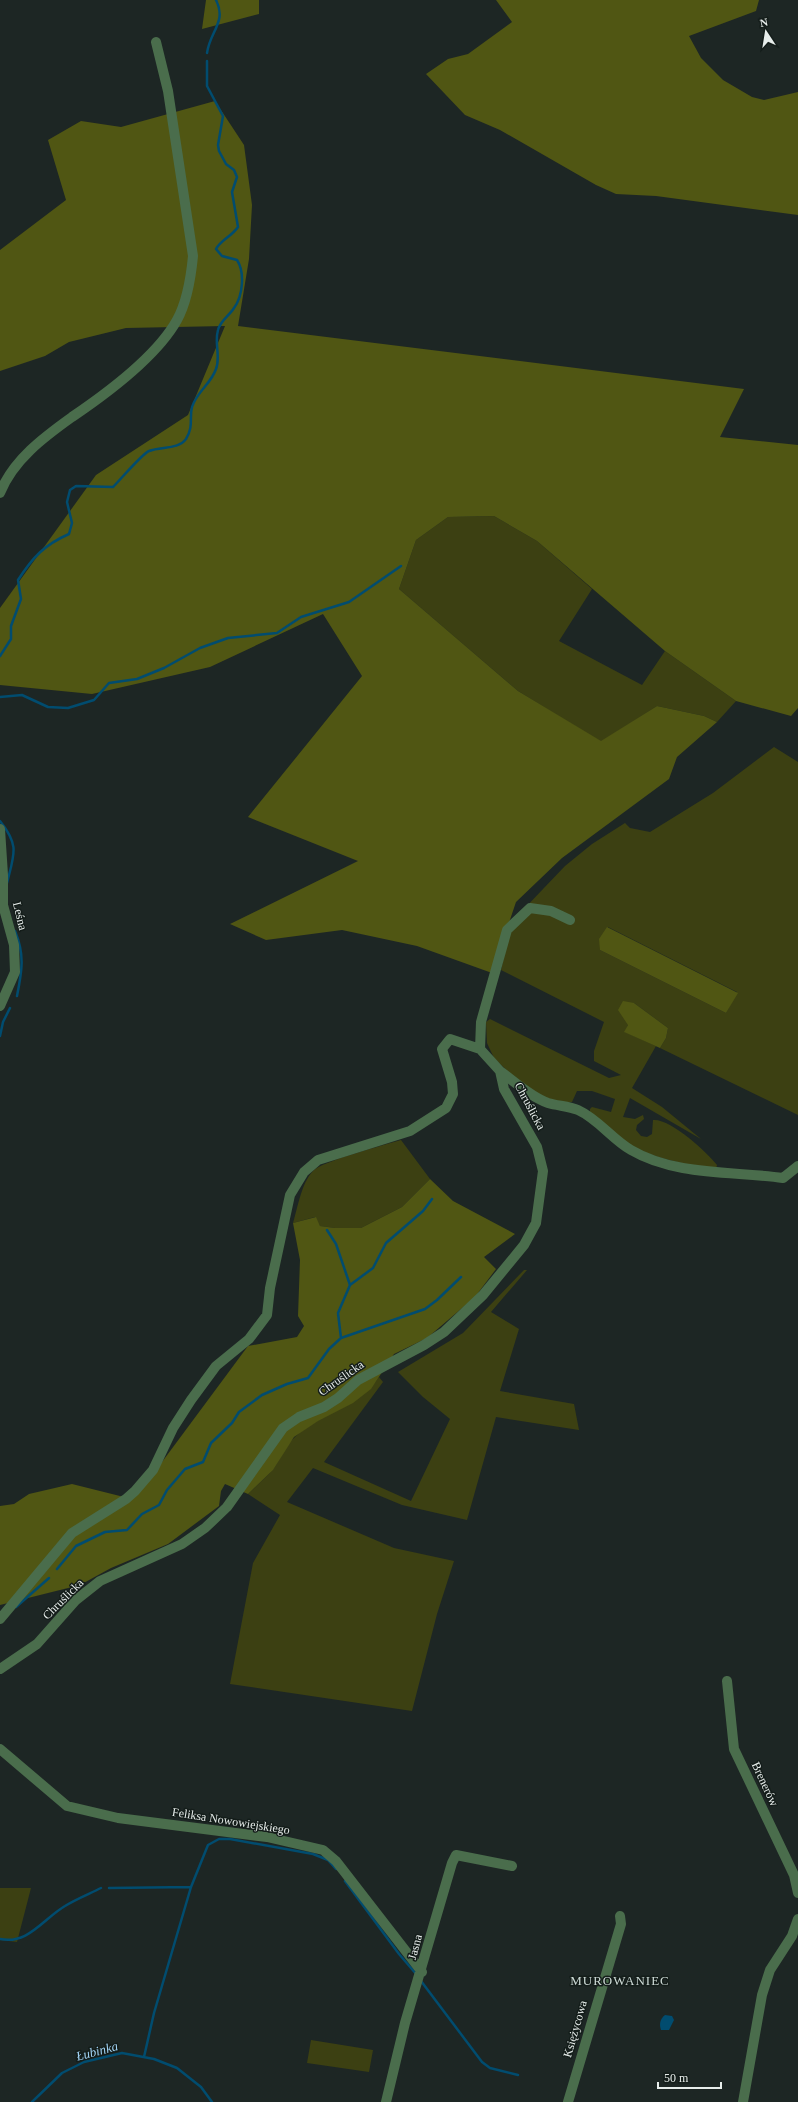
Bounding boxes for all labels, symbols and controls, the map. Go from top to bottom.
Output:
north arrow [746,12,786,52]
text: N [759,16,769,29]
street label: Leśna [10,900,30,932]
street label: Chruślicka [512,1080,549,1133]
street label: Chruślicka [316,1357,367,1399]
street label: Chruślicka [40,1575,87,1622]
street label: Brenerów [749,1760,781,1809]
street label: Feliksa Nowowiejskiego [171,1805,291,1837]
street label: Jasna [405,1932,425,1961]
district label: MUROWANIEC [570,1973,670,1988]
street label: Księżycowa [560,1998,590,2059]
water label: Łubinka [74,2038,120,2064]
scale bar [658,2064,721,2090]
text: 50 m [664,2071,689,2085]

